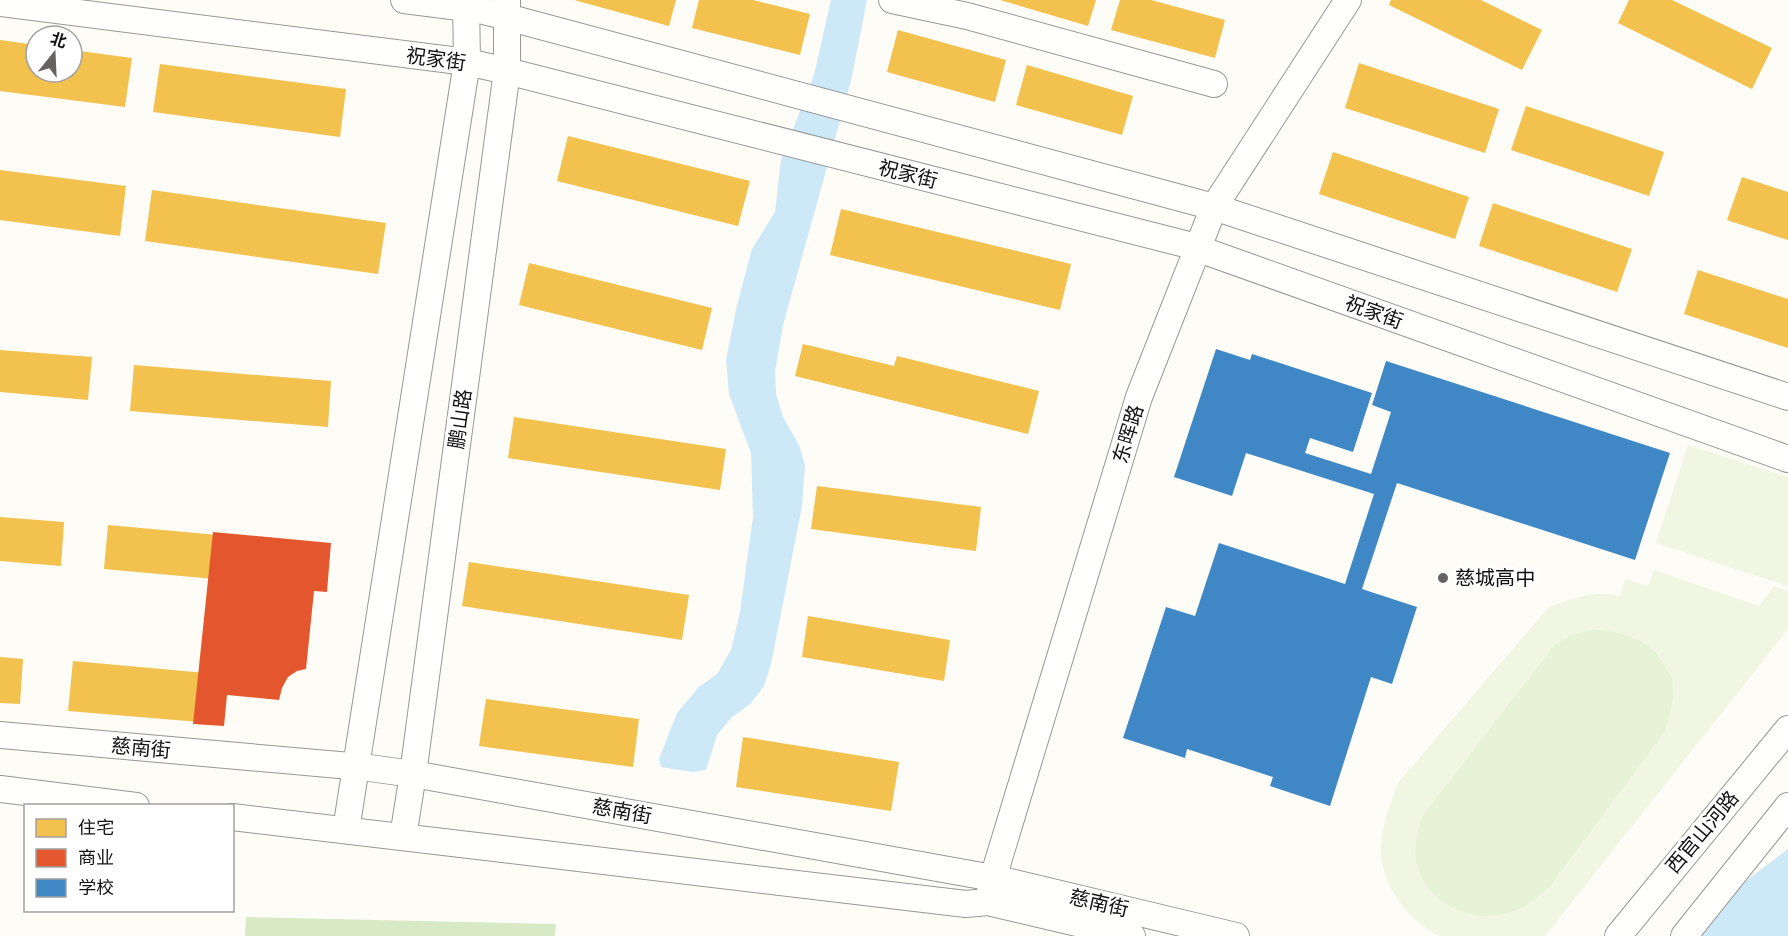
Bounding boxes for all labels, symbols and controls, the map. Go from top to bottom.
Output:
north arrow [24,24,84,84]
text: 北 [48,30,69,51]
street label: 祝家街 [405,44,467,74]
street label: 祝家街 [876,156,940,192]
street label: 祝家街 [1342,291,1406,333]
street label: 鹏山路 [445,388,475,450]
street label: 东晖路 [1109,402,1147,466]
place label: 慈城高中 [1455,567,1535,589]
marker: 慈城高中 [1436,571,1450,585]
street label: 慈南街 [110,734,172,762]
street label: 西官山河路 [1661,787,1743,877]
street label: 慈南街 [591,795,653,827]
legend [24,804,234,912]
text: 住宅 [78,818,114,838]
text: 商业 [78,848,114,868]
text: 学校 [78,878,114,898]
street label: 慈南街 [1067,886,1131,920]

